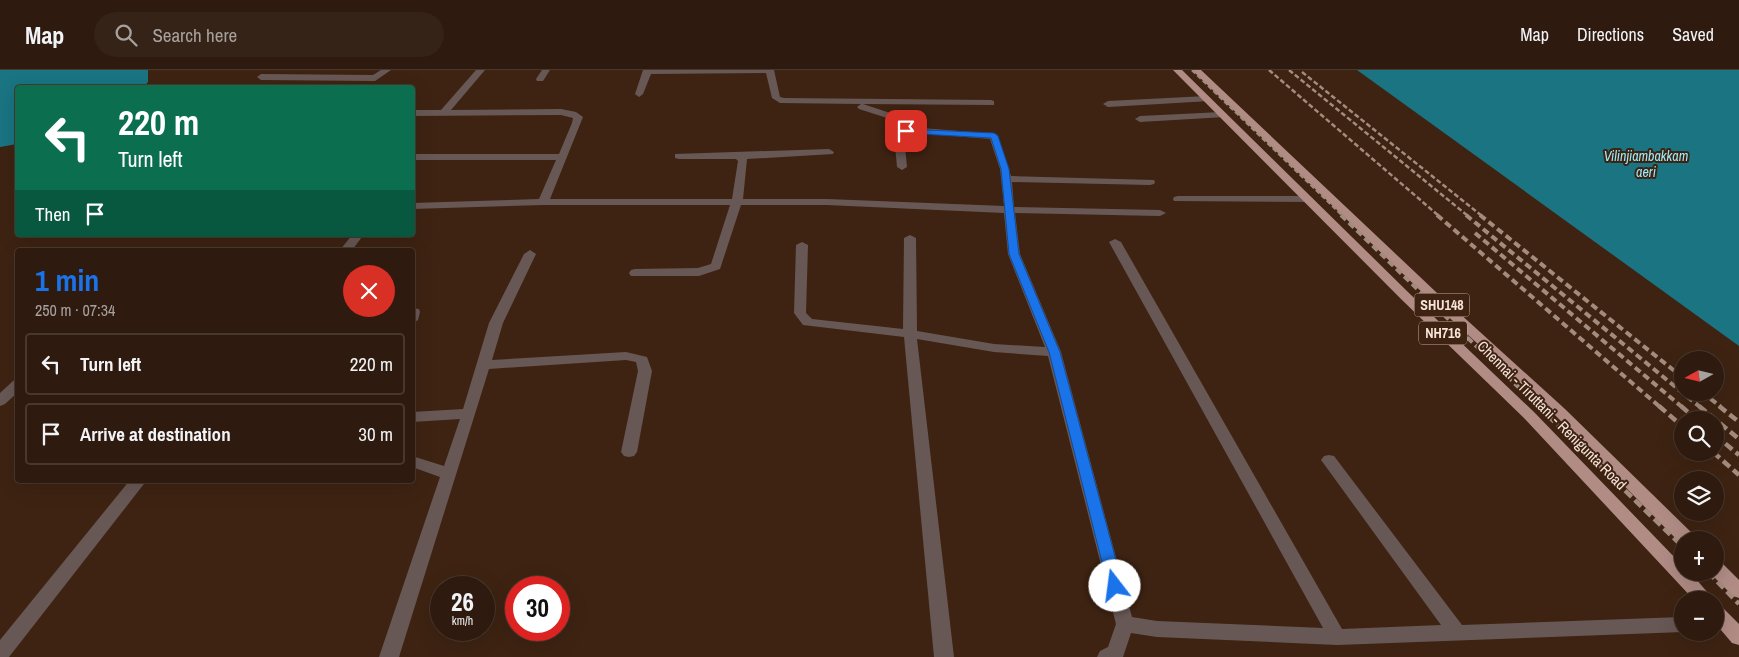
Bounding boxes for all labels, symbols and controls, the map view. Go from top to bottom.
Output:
search box [94,12,444,57]
text: Map [25,19,64,51]
icon: search [112,21,140,49]
text: Search here [152,22,237,48]
text: Map [1520,22,1549,47]
text: Directions [1577,22,1644,47]
text: Saved [1672,22,1714,47]
text: 220 m [118,99,199,146]
icon: left [35,105,100,170]
pin [885,110,927,152]
icon: arrive [892,117,920,145]
text: Turn left [118,144,183,174]
water label: Vilinjiambakkam aeri [1604,147,1688,181]
icon: arrive [81,200,109,228]
text: Then [35,201,71,227]
text: 1 min [35,260,99,300]
button: close [343,265,395,317]
road number: SHU148 [1414,294,1470,316]
text: 250 m · 07:34 [35,299,115,321]
road number: NH716 [1419,322,1467,344]
street label: Chennai - Tiruttani - Renigunta Road [1473,336,1631,494]
icon: left [37,350,65,378]
text: Turn left [80,351,141,377]
text: 220 m [350,351,393,377]
north arrow [1674,351,1724,401]
map controls [1674,351,1724,641]
button: search [1674,411,1724,461]
icon: arrive [37,420,65,448]
text: Arrive at destination [80,421,231,447]
text: 30 m [358,421,393,447]
button: layers [1674,471,1724,521]
button: + [1674,531,1724,581]
position arrow [1088,559,1140,611]
speed limit sign: 30 [505,576,570,641]
text: 26 [451,585,474,619]
button: − [1674,591,1724,641]
text: km/h [452,613,473,629]

